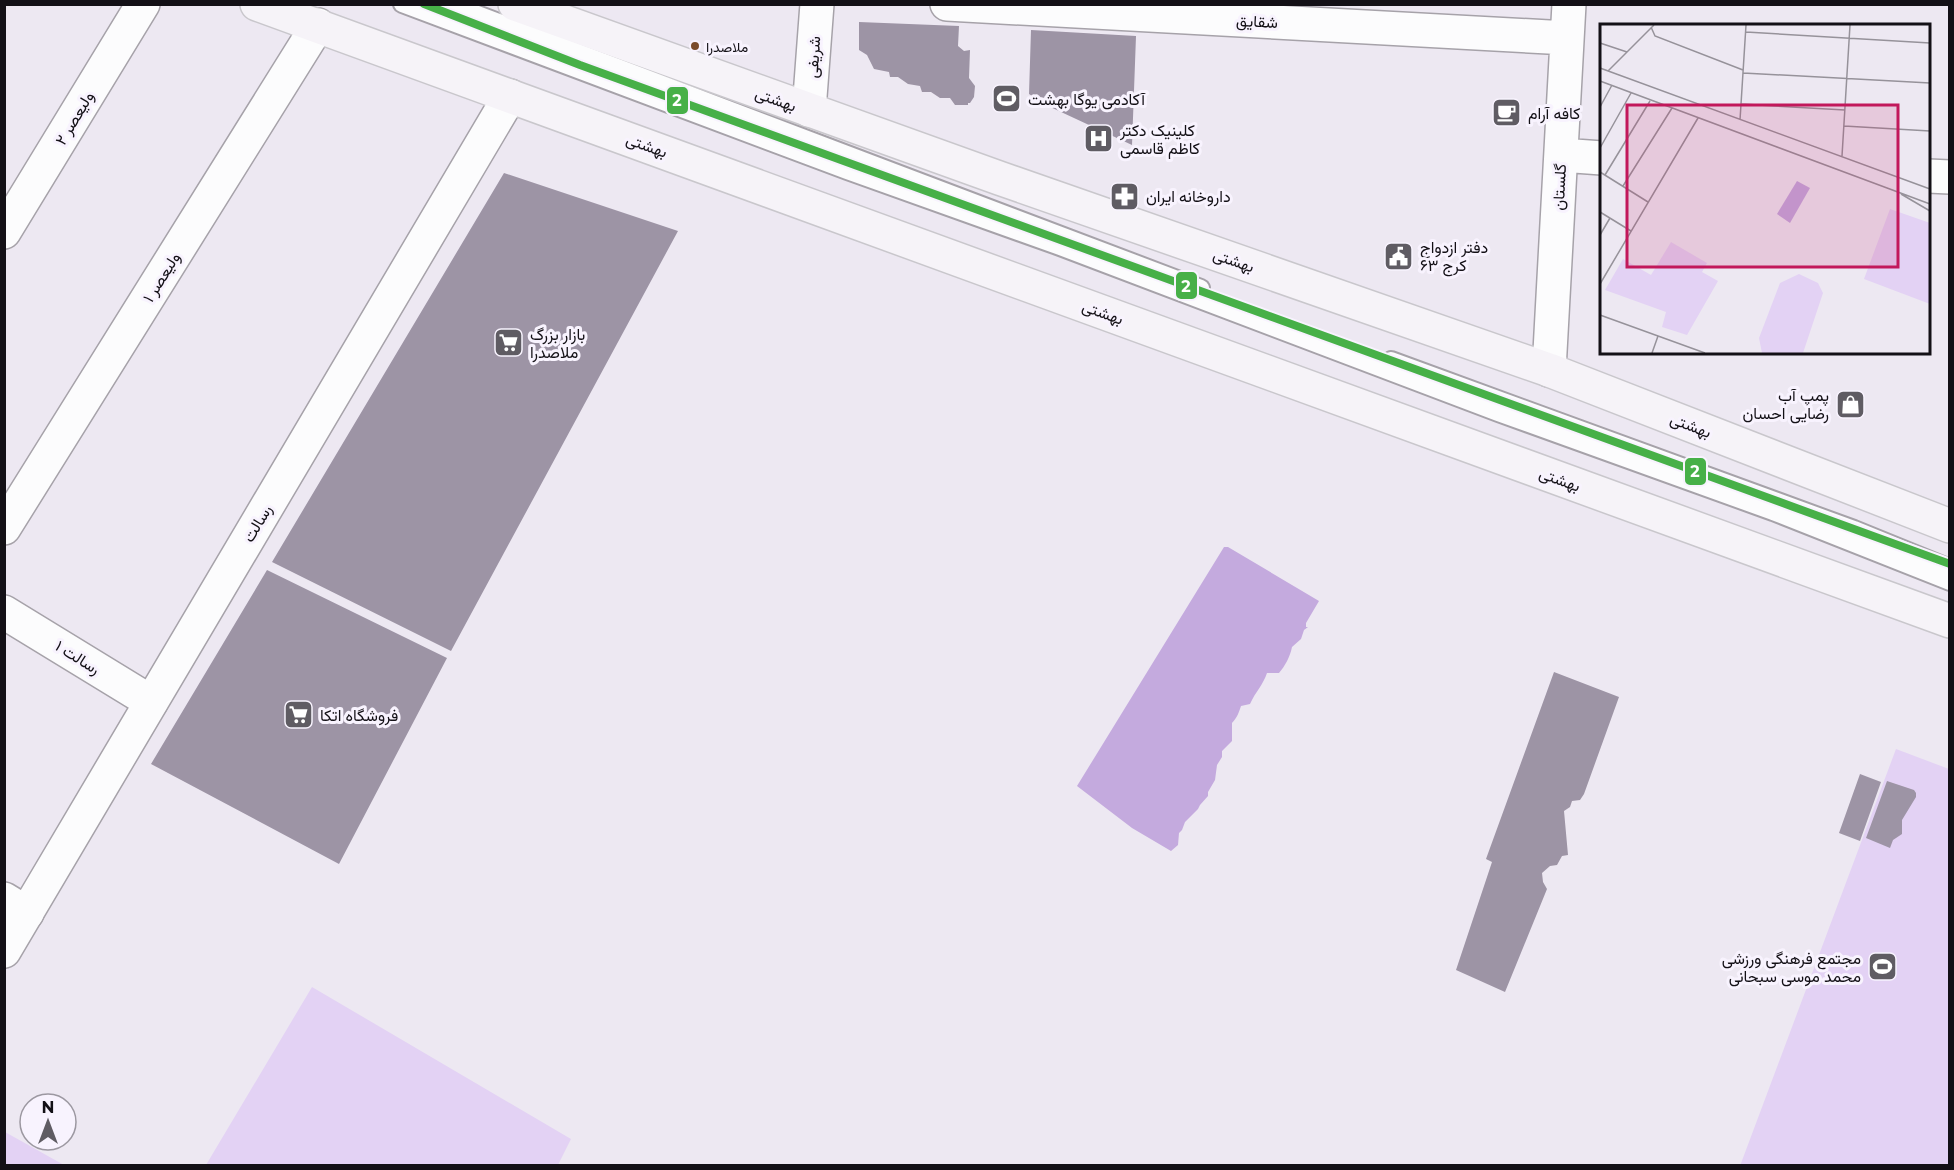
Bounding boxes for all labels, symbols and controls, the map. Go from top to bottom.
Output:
street label: شقایق [1235,11,1278,33]
inset map [1600,24,1930,354]
street label: شریفی [803,35,825,79]
place label: ملاصدرا [706,38,748,56]
marker: ملاصدرا [689,40,701,52]
street label: بهشتى [752,83,799,117]
sports icon: آکادمی یوگا بهشت [991,83,1023,115]
line badge: 2 [666,86,689,115]
street label: ولیعصر ۲ [51,88,99,149]
place label: آکادمی یوگا بهشت [1028,90,1146,110]
text: 2 [672,91,682,110]
cafe icon: کافه آرام [1491,97,1523,129]
place label: کافه آرام [1528,104,1580,124]
place label: کلینیک دکتر کاظم قاسمی [1119,121,1200,159]
hospital icon: کلینیک دکتر کاظم قاسمی [1083,123,1115,155]
street label: بهشتی [623,129,670,163]
street label: گلستان [1549,163,1570,211]
pharmacy icon: داروخانه ایران [1109,180,1141,212]
place label: داروخانه ایران [1146,187,1231,207]
place label: دفتر ازدواج ۶۳ کرج [1420,238,1488,277]
public building icon: دفتر ازدواج ۶۳ کرج [1383,240,1415,272]
street label: بهشتى [1210,245,1257,277]
street label: ولیعصر ۱ [139,249,185,306]
line badge: 2 [1175,271,1198,300]
text: 2 [1181,277,1191,296]
street label: بهشتی [1079,296,1126,330]
place label: بازار بزرگ ملاصدرا [530,325,585,363]
supermarket icon: بازار بزرگ ملاصدرا [493,327,525,359]
place label: پمپ آب رضایی احسان [1743,386,1829,424]
shop icon: پمپ آب رضایی احسان [1834,388,1866,420]
street label: بهشتى [1667,409,1714,443]
line badge: 2 [1684,457,1707,486]
text: 2 [1690,462,1700,481]
street label: بهشتی [1536,463,1583,497]
street label: رسالت [239,501,277,546]
street label: رسالت ۱ [51,636,104,679]
supermarket icon: فروشگاه اتکا [283,699,315,731]
place label: فروشگاه اتکا [320,706,398,726]
place label: مجتمع فرهنگی ورزشی محمد موسی سبحانی [1722,949,1861,987]
sports icon: مجتمع فرهنگی ورزشی محمد موسی سبحانی [1866,951,1898,983]
north arrow [18,1092,78,1152]
text: N [42,1098,54,1117]

